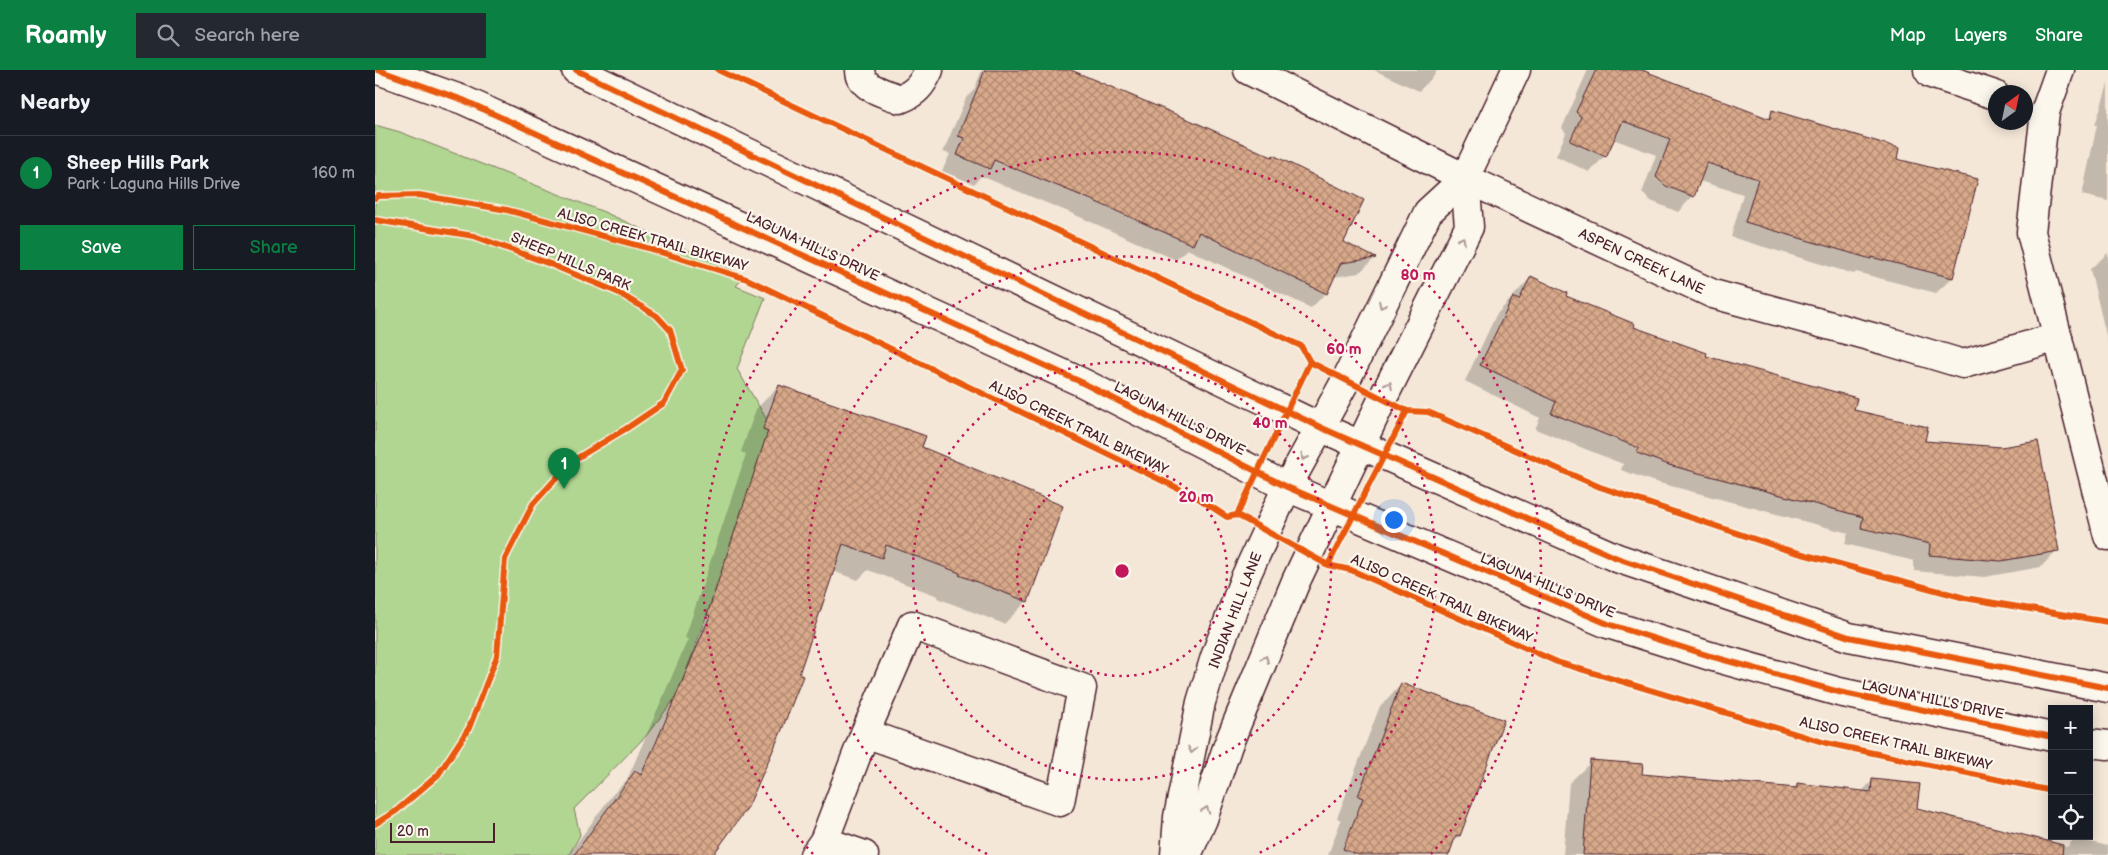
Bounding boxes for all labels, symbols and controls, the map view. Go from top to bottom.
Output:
search box [136,13,486,58]
text: Roamly [25,21,106,50]
icon: search [154,21,182,49]
text: Search here [194,24,300,47]
text: Map [1890,25,1926,46]
text: Layers [1954,25,2007,46]
text: Share [2035,25,2083,46]
north arrow [1988,85,2033,130]
text: Nearby [20,90,90,115]
text: Sheep Hills Park [67,152,209,175]
text: 1 [33,164,39,183]
text: 160 m [312,164,355,183]
text: Park · Laguna Hills Drive [67,175,240,194]
street label: ALISO CREEK TRAIL BIKEWAY [556,204,751,275]
street label: LAGUNA HILLS DRIVE [743,208,882,285]
button: Save [20,225,183,270]
button: Share [193,225,355,270]
street label: ASPEN CREEK LANE [1576,225,1707,298]
street label: SHEEP HILLS PARK [509,229,634,295]
one-way arrow [1456,236,1466,245]
text: 80 m [1400,266,1436,285]
one-way arrow [1379,300,1389,309]
text: 60 m [1326,340,1362,359]
street label: ALISO CREEK TRAIL BIKEWAY [987,377,1172,479]
street label: LAGUNA HILLS DRIVE [1111,378,1248,459]
one-way arrow [1383,382,1393,391]
text: 40 m [1252,414,1288,433]
pin: 1 [548,448,580,489]
one-way arrow [1301,452,1311,461]
text: 20 m [1179,488,1214,507]
your location [1381,507,1407,533]
street label: LAGUNA HILLS DRIVE [1478,549,1618,622]
street label: INDIAN HILL LANE [1205,550,1265,671]
street label: ALISO CREEK TRAIL BIKEWAY [1348,551,1536,647]
centre of rings [1113,562,1131,580]
one-way arrow [1258,655,1269,664]
street label: LAGUNA HILLS DRIVE [1860,676,2006,723]
map controls [2048,705,2093,840]
button: + [2048,705,2093,750]
street label: ALISO CREEK TRAIL BIKEWAY [1798,713,1995,774]
one-way arrow [1187,746,1197,754]
button: − [2048,750,2093,795]
button: locate [2048,795,2093,840]
one-way arrow [1200,807,1210,815]
scale bar [390,820,495,843]
text: 20 m [397,823,429,840]

